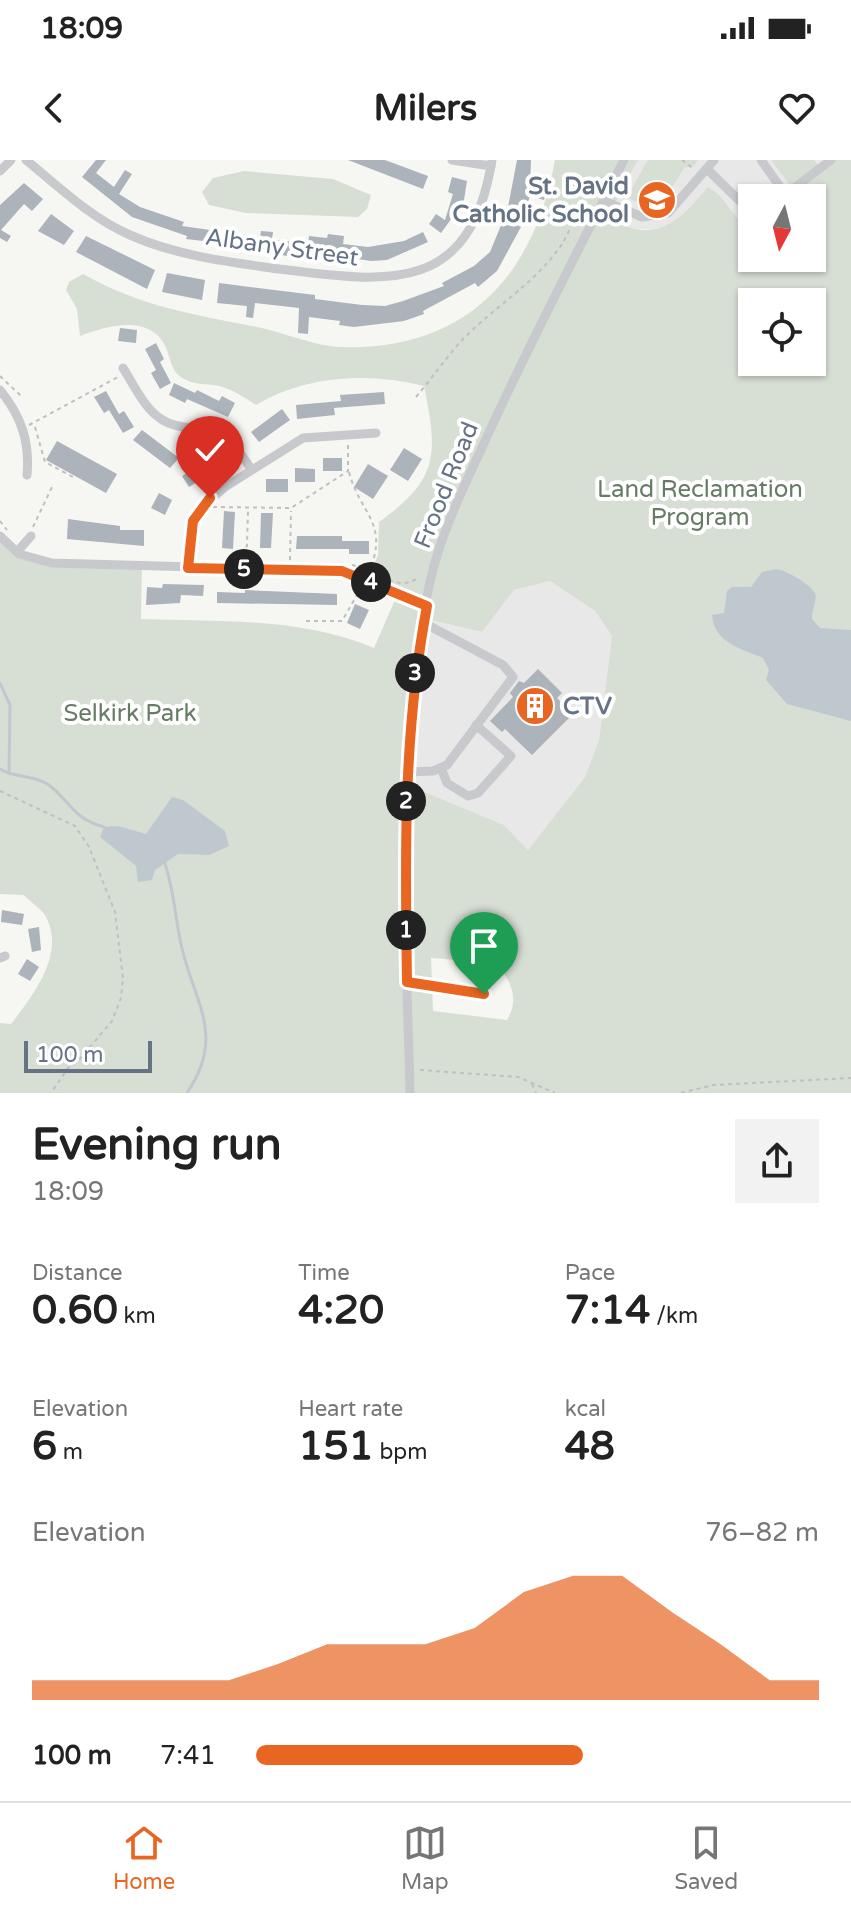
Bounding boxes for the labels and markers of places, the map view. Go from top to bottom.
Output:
place label: St. David Catholic School [452,172,629,229]
school or university icon: St. David Catholic School [636,179,678,221]
pin [176,416,244,498]
pin: 5 [224,549,264,589]
pin: 4 [351,562,391,602]
pin: 3 [395,653,435,693]
building icon: CTV [514,685,556,727]
place label: CTV [563,692,612,721]
pin: 2 [386,781,426,821]
pin: 1 [386,910,426,950]
pin [450,912,518,994]

